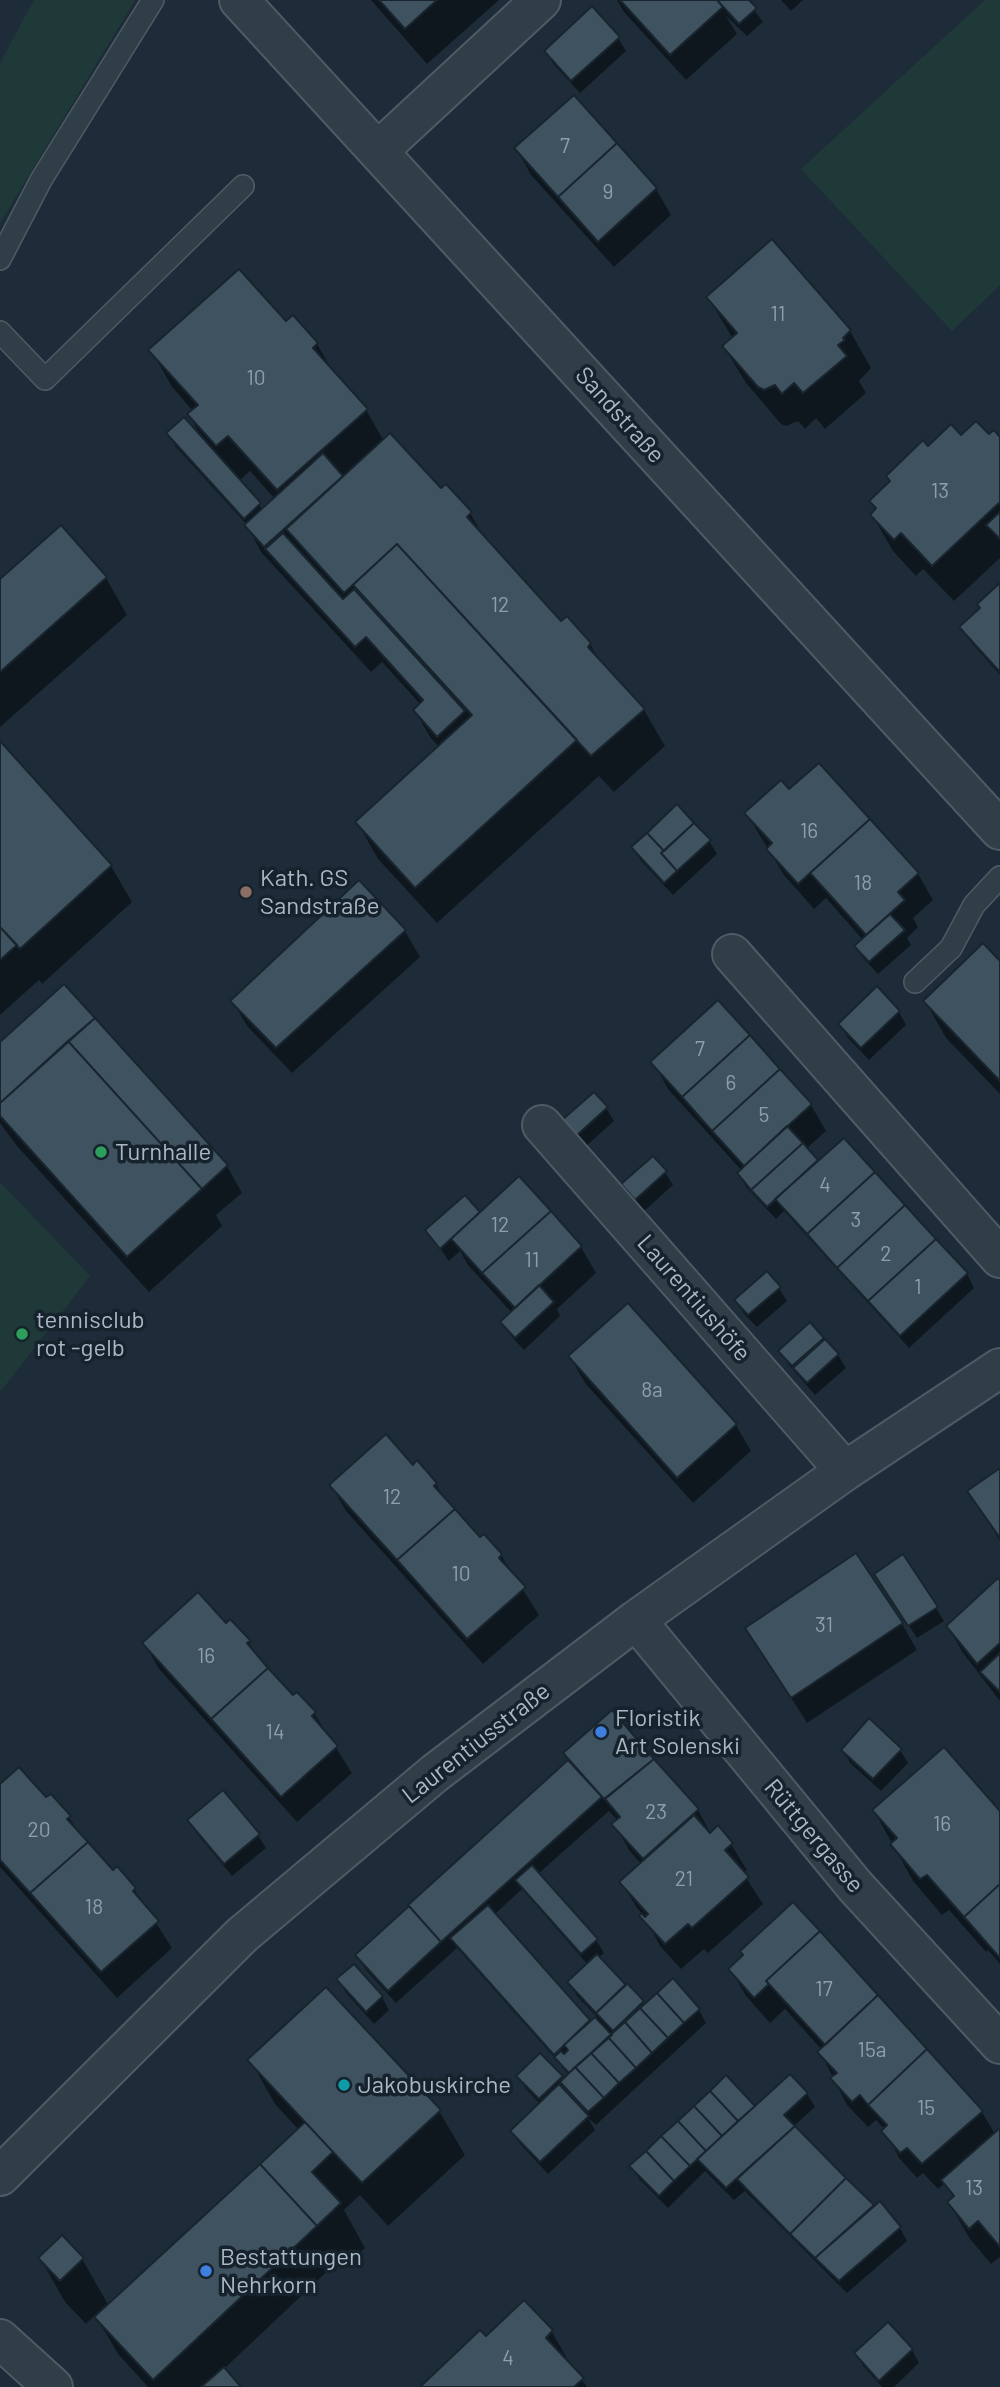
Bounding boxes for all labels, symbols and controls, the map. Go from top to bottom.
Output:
house number: 7 [560,133,570,159]
house number: 9 [603,179,613,205]
house number: 11 [771,301,785,327]
street label: Sandstraße [569,361,671,469]
house number: 10 [246,365,266,391]
house number: 13 [931,478,949,504]
house number: 12 [491,592,509,618]
house number: 16 [800,818,818,844]
place label: Kath. GS Sandstraße [260,864,379,920]
house number: 18 [854,870,872,896]
marker: Kath. GS Sandstraße [238,884,254,900]
house number: 7 [695,1036,705,1062]
house number: 6 [726,1070,736,1096]
house number: 5 [759,1102,769,1128]
place label: Turnhalle [115,1138,211,1166]
marker: Turnhalle [93,1144,109,1160]
house number: 4 [819,1172,831,1198]
house number: 3 [851,1207,861,1233]
house number: 12 [491,1212,509,1238]
street label: Laurentiushöfe [631,1229,757,1367]
house number: 2 [880,1241,892,1267]
house number: 11 [525,1247,539,1273]
house number: 1 [914,1274,922,1300]
place label: tennisclub rot -gelb [36,1306,145,1362]
marker: tennisclub rot -gelb [14,1326,30,1342]
house number: 8a [641,1377,663,1403]
house number: 12 [383,1484,401,1510]
house number: 10 [451,1561,471,1587]
house number: 31 [815,1612,833,1638]
house number: 16 [197,1643,215,1669]
street label: Laurentiusstraße [396,1676,556,1810]
place label: Floristik Art Solenski [615,1704,740,1760]
house number: 14 [266,1719,284,1745]
marker: Floristik Art Solenski [593,1724,609,1740]
street label: Rüttgergasse [758,1773,870,1899]
house number: 23 [645,1799,667,1825]
house number: 16 [933,1811,951,1837]
house number: 20 [27,1817,51,1843]
house number: 21 [675,1866,693,1892]
house number: 18 [85,1894,103,1920]
house number: 17 [815,1976,833,2002]
house number: 15a [858,2037,886,2063]
place label: Jakobuskirche [358,2071,511,2099]
marker: Jakobuskirche [336,2077,352,2093]
house number: 15 [917,2095,935,2121]
house number: 13 [965,2175,983,2201]
place label: Bestattungen Nehrkorn [220,2243,362,2299]
marker: Bestattungen Nehrkorn [198,2263,214,2279]
house number: 4 [502,2345,514,2371]

